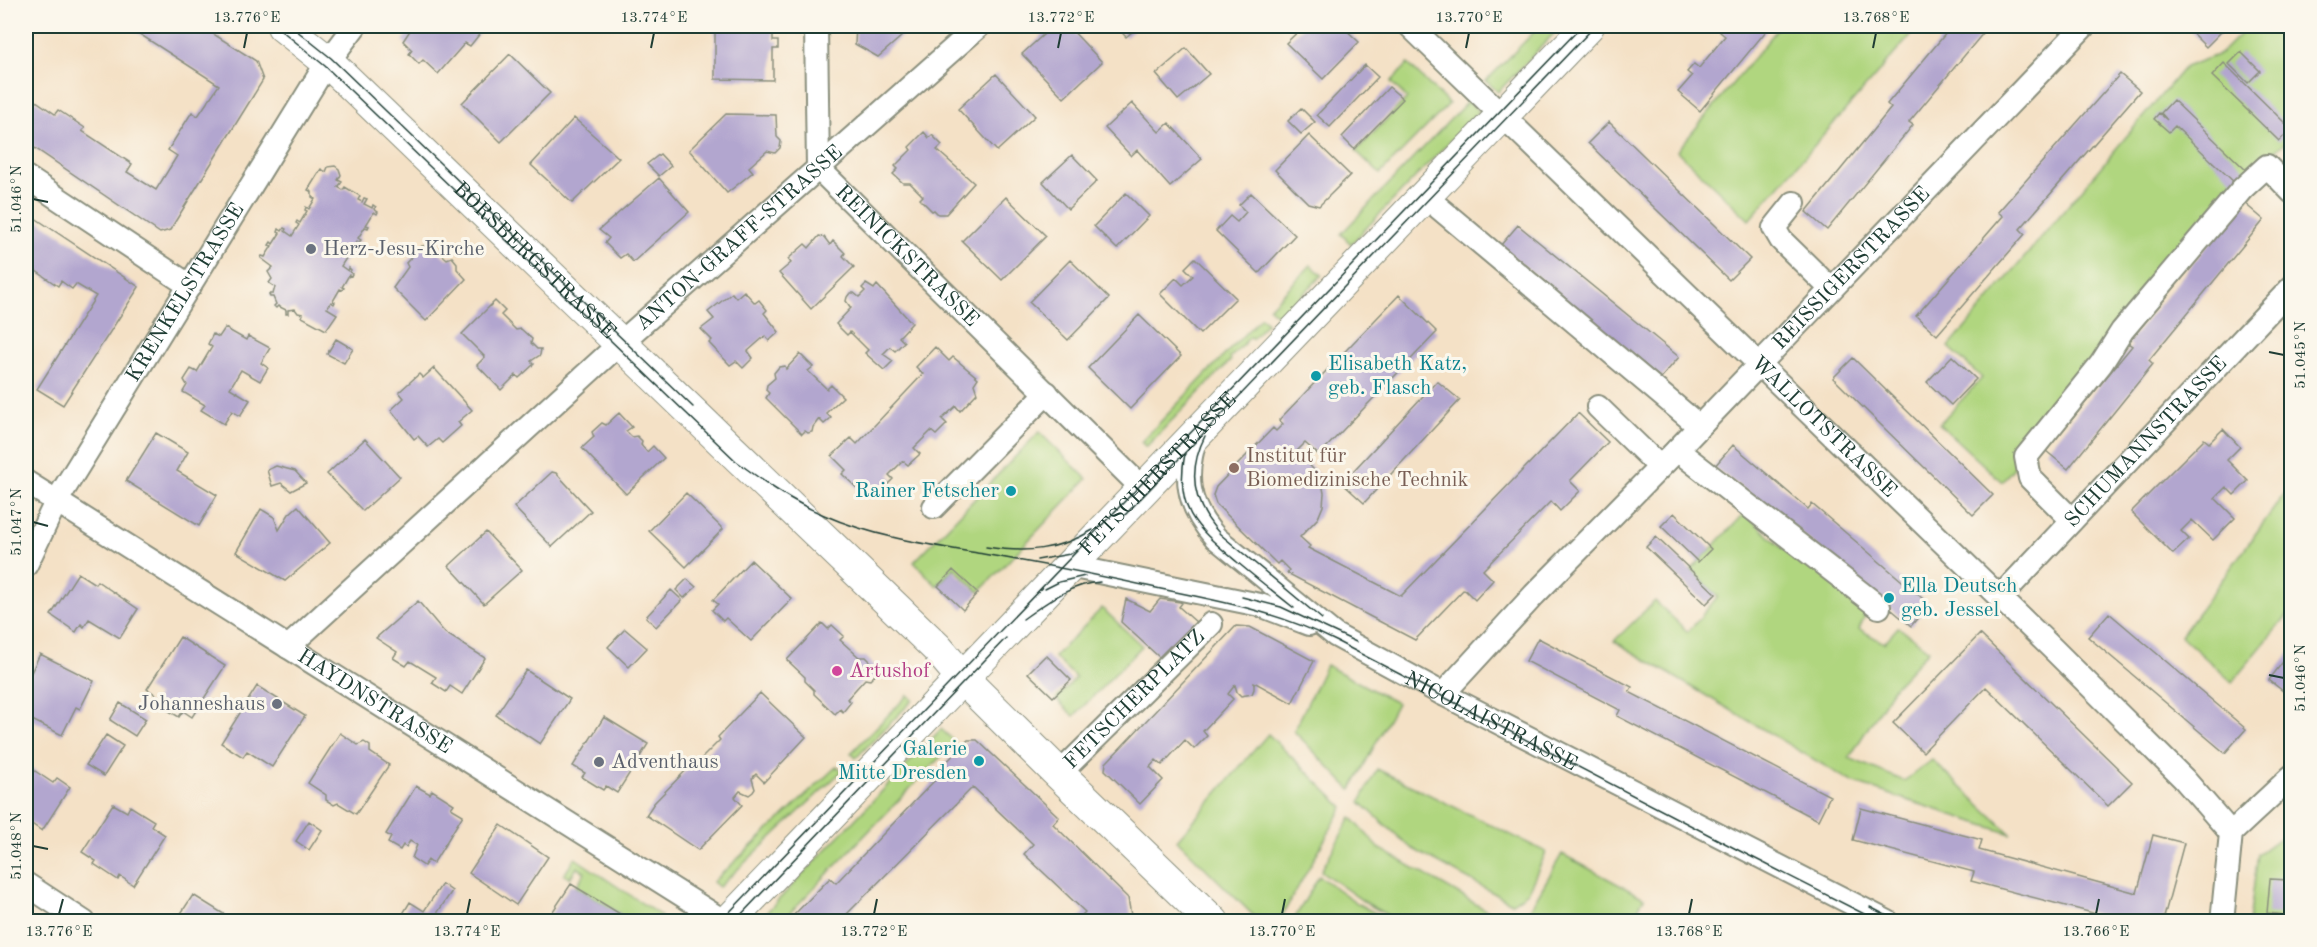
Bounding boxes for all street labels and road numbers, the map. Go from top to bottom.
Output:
street label: ANTON-GRAFF-STRASSE [632,141,847,335]
street label: BORSBERGSTRASSE [449,178,620,343]
street label: REINICKSTRASSE [831,181,983,331]
street label: REISSIGERSTRASSE [1769,183,1934,354]
street label: KRENKELSTRASSE [122,199,248,386]
street label: WALLOTSTRASSE [1747,352,1900,501]
street label: SCHUMANNSTRASSE [2061,353,2231,531]
street label: FETSCHERSTRASSE [1075,389,1241,559]
street label: FETSCHERPLATZ [1060,626,1209,773]
street label: HAYDNSTRASSE [294,645,455,758]
street label: NICOLAISTRASSE [1401,668,1581,775]

